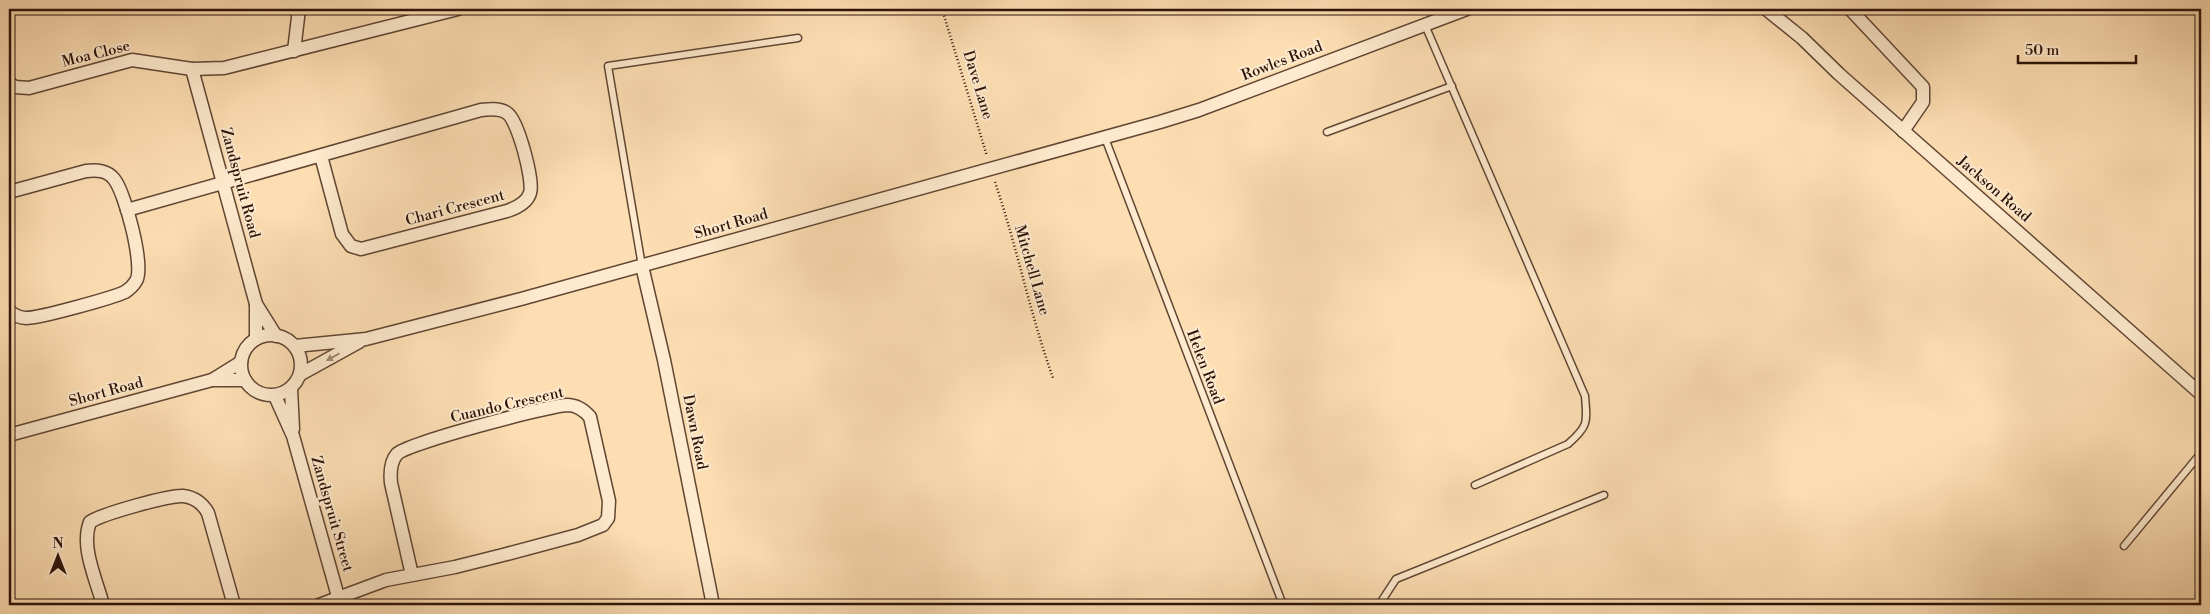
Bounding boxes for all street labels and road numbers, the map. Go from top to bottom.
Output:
street label: Moa Close [60,36,132,72]
street label: Rowles Road [1239,37,1326,85]
street label: Dave Lane [959,48,997,122]
street label: Zandspruit Road [216,126,264,241]
street label: Jackson Road [1952,151,2035,227]
street label: Chari Crescent [403,185,507,230]
street label: Short Road [692,204,771,244]
street label: Mitchell Lane [1010,223,1054,317]
street label: Helen Road [1182,327,1228,407]
street label: Short Road [67,373,146,411]
street label: Cuando Crescent [449,383,566,427]
street label: Dawn Road [678,393,712,472]
street label: Zandspruit Street [306,454,358,575]

